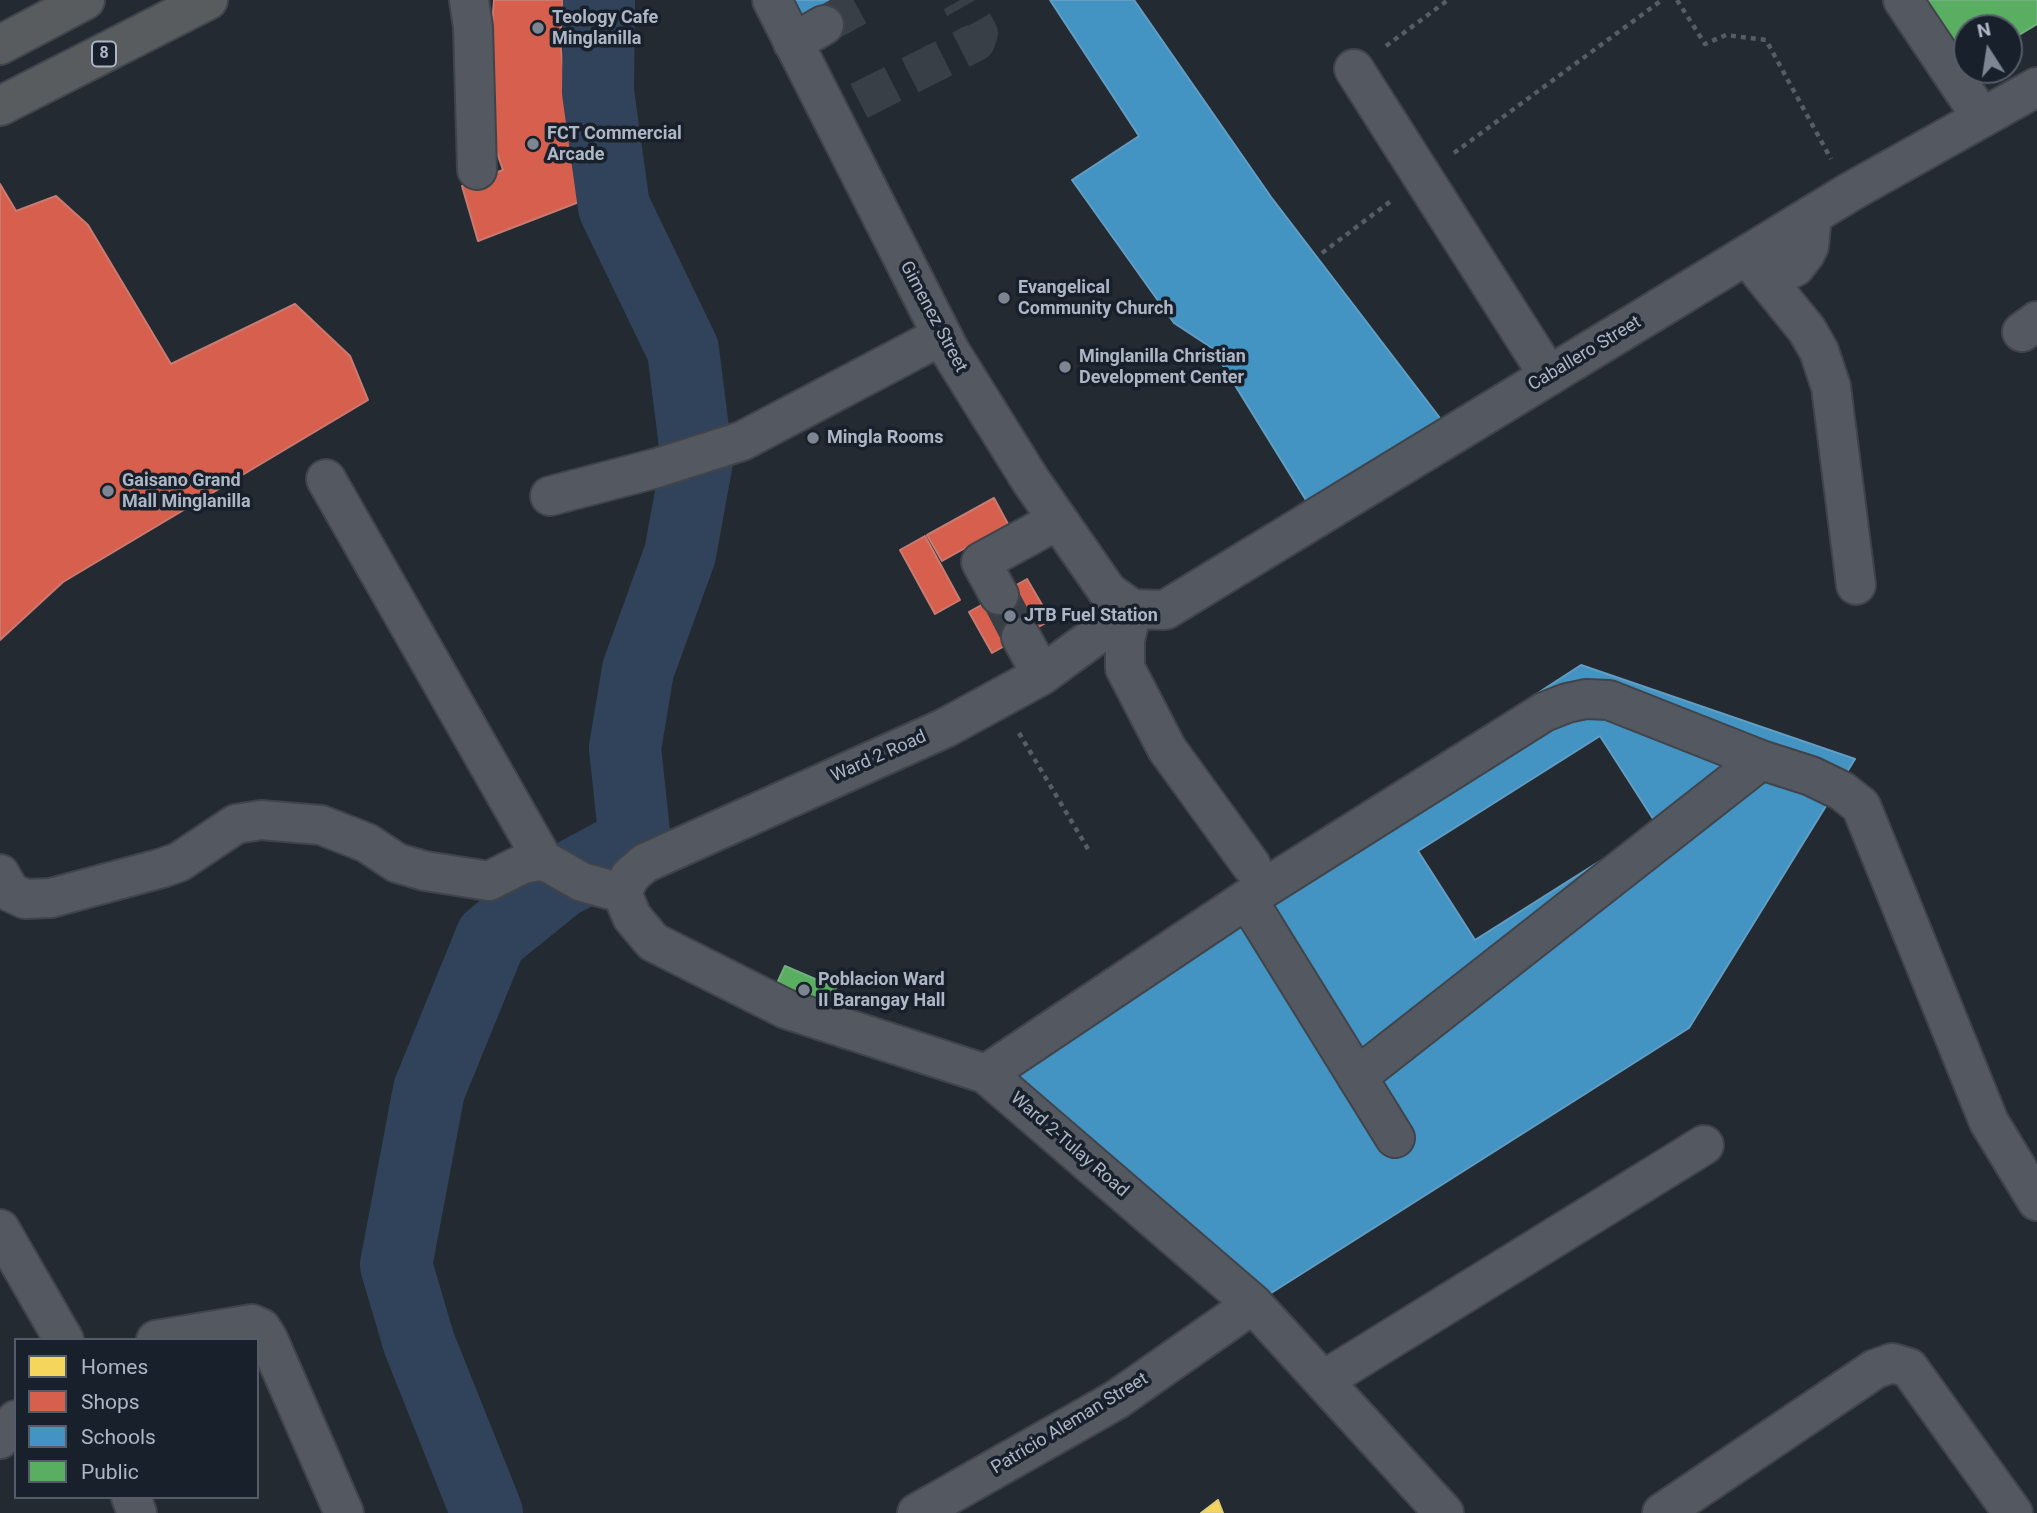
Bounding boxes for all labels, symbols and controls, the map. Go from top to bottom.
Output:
place label: Teology Cafe Minglanilla [552,7,658,50]
north arrow [1953,14,2023,84]
text: N [1975,17,1993,43]
marker: Teology Cafe Minglanilla [530,20,546,36]
road number: 8 [92,42,116,66]
place label: FCT Commercial Arcade [547,123,682,166]
marker: FCT Commercial Arcade [525,136,541,152]
street label: Gimenez Street [895,258,971,376]
place label: Evangelical Community Church [1018,277,1174,320]
marker: Evangelical Community Church [996,290,1012,306]
street label: Caballero Street [1525,312,1645,396]
place label: Minglanilla Christian Development Center [1079,346,1246,388]
marker: Minglanilla Christian Development Center [1057,359,1073,375]
place label: Mingla Rooms [827,427,943,449]
marker: Mingla Rooms [805,430,821,446]
place label: Gaisano Grand Mall Minglanilla [122,470,251,512]
marker: Gaisano Grand Mall Minglanilla [100,483,116,499]
place label: JTB Fuel Station [1024,605,1158,627]
marker: JTB Fuel Station [1002,608,1018,624]
street label: Ward 2 Road [828,726,930,788]
place label: Poblacion Ward II Barangay Hall [818,969,945,1012]
marker: Poblacion Ward II Barangay Hall [796,982,812,998]
street label: Ward 2-Tulay Road [1006,1088,1132,1202]
legend [14,1338,259,1499]
text: Homes [81,1355,148,1379]
street label: Patricio Aleman Street [988,1369,1152,1479]
text: Shops [81,1390,140,1414]
text: Schools [81,1425,156,1449]
text: Public [81,1460,139,1484]

